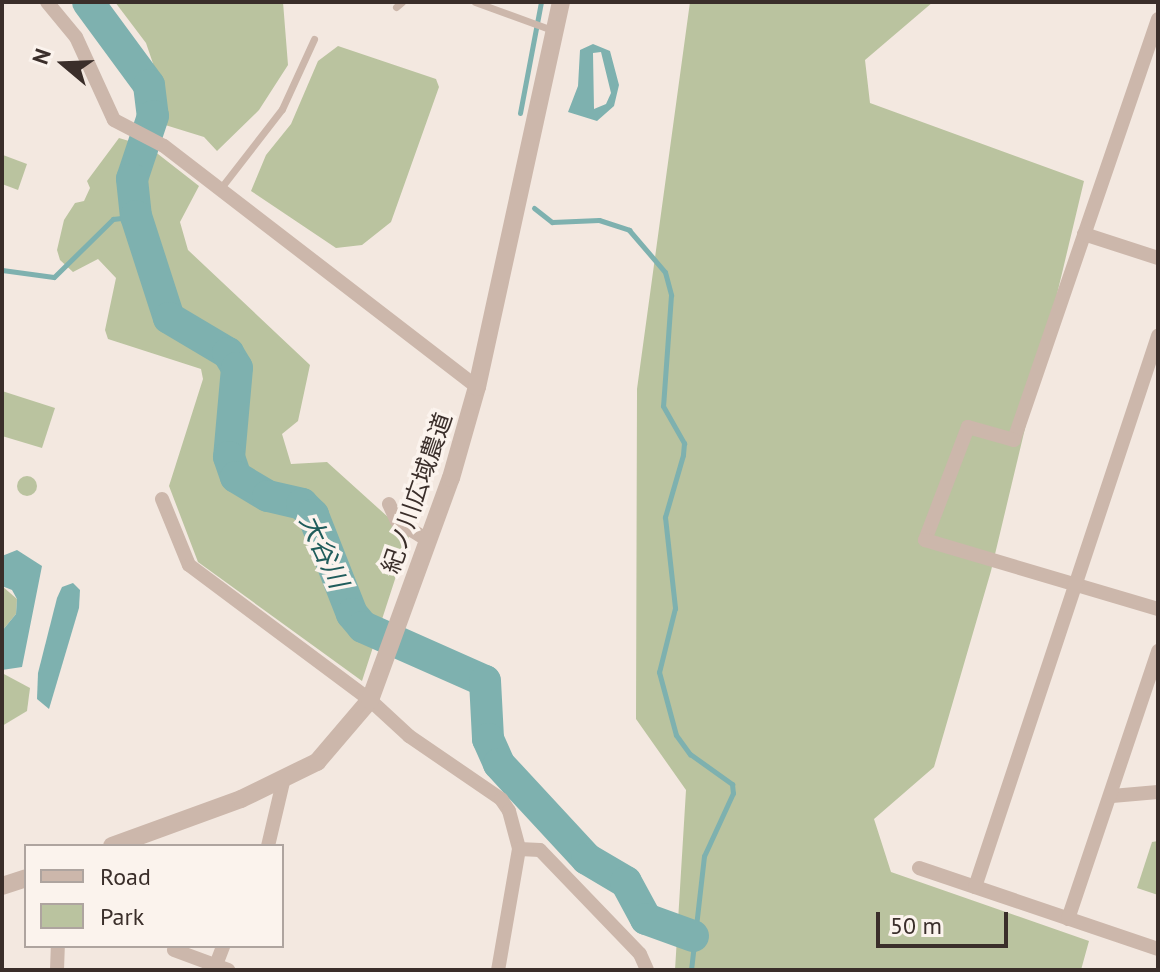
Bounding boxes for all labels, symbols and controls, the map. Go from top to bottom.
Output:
north arrow [24,24,104,104]
text: N [26,45,57,68]
street label: 紀ノ川広域農道 [376,409,458,577]
water label: 大谷川 [293,509,355,593]
legend [24,844,284,948]
text: Road [100,861,151,892]
scale bar [880,896,1012,946]
text: Park [100,901,144,932]
text: 50 m [890,910,942,941]

